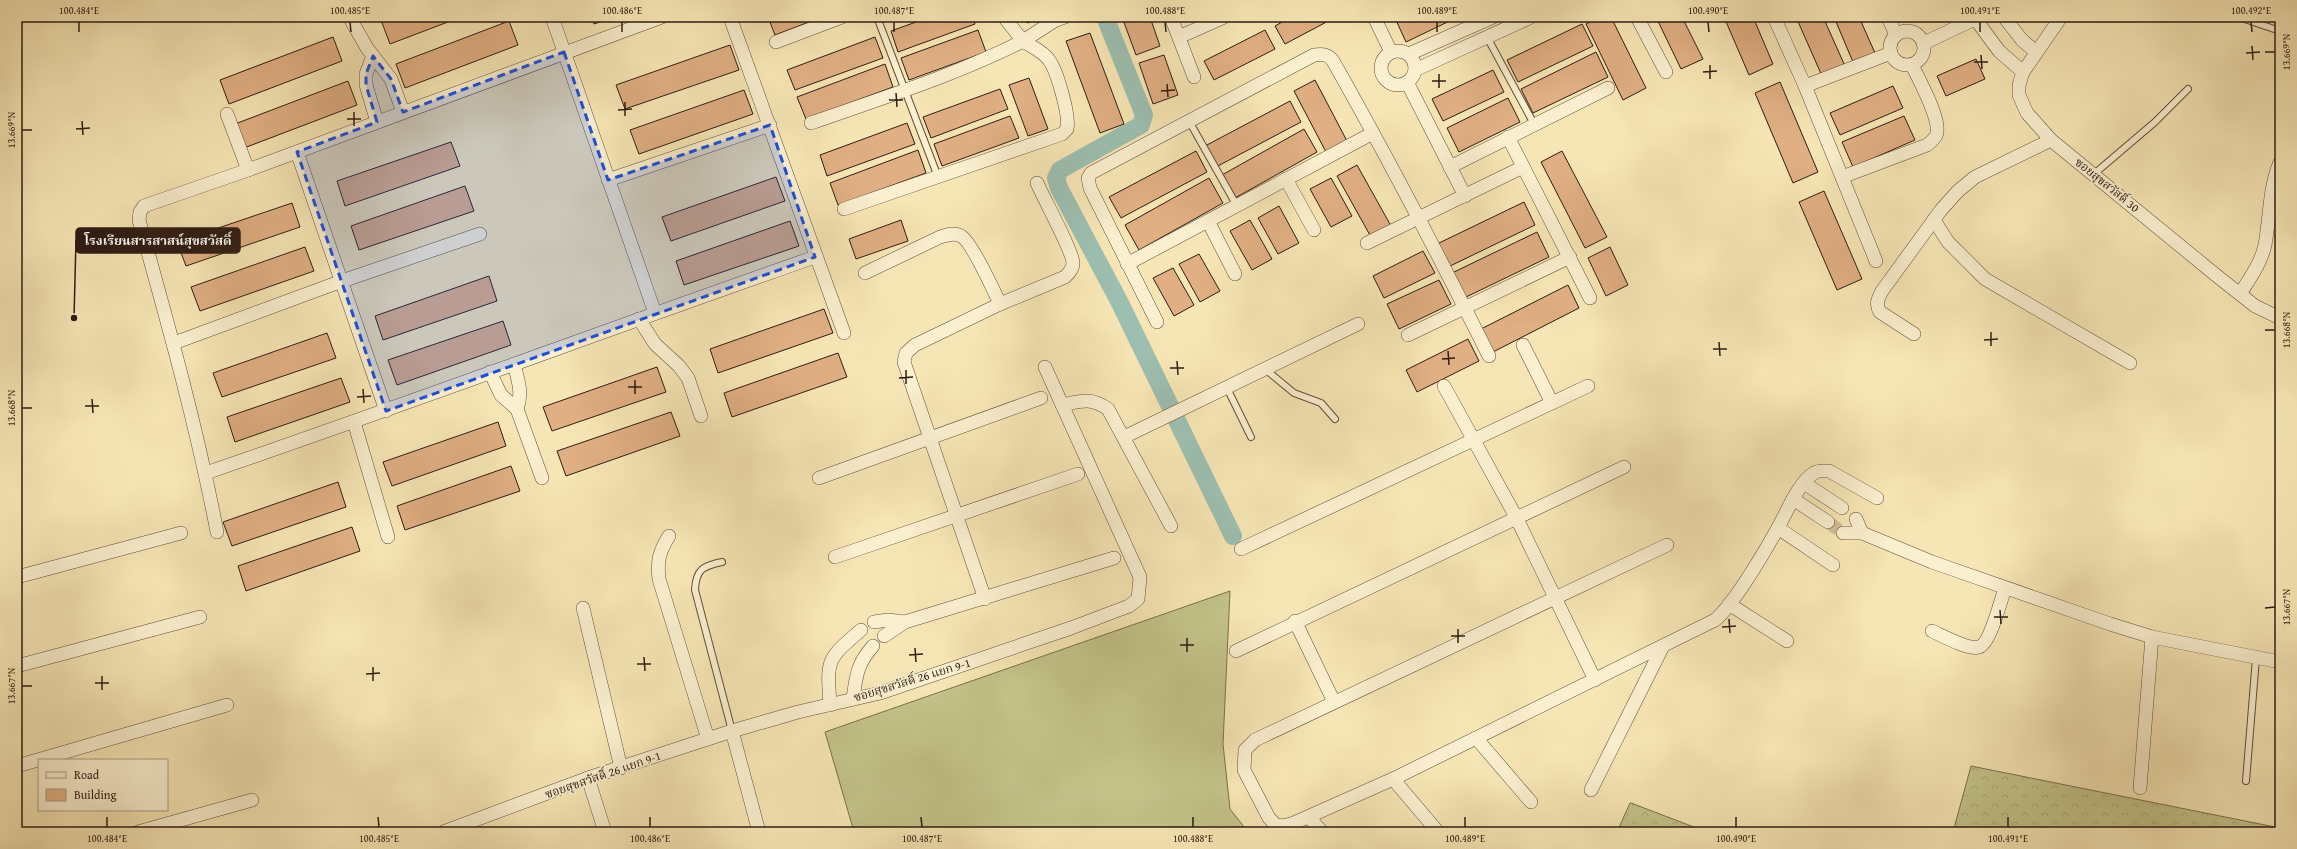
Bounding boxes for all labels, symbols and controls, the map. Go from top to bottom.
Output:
text: 100.484°E [59,3,99,18]
text: 100.485°E [330,3,370,18]
text: 100.486°E [602,3,642,18]
text: 100.487°E [874,3,914,18]
text: 100.488°E [1145,3,1185,18]
text: 100.489°E [1417,3,1457,18]
text: 100.490°E [1688,3,1728,18]
text: 100.491°E [1960,3,2000,18]
text: 100.492°E [2231,3,2271,18]
text: 13.669°N [2279,33,2294,70]
text: 13.669°N [4,111,19,148]
street label: ซอยสุขสวัสดิ์ 30 [2072,153,2143,216]
callout: โรงเรียนสารสาสน์สุขสวัสดิ์ [76,228,240,253]
text: โรงเรียนสารสาสน์สุขสวัสดิ์ [83,231,233,250]
text: 13.668°N [2279,311,2294,348]
text: 13.668°N [4,389,19,426]
text: 13.667°N [2279,588,2294,625]
street label: ซอยสุขสวัสดิ์ 26 แยก 9-1 [851,654,973,705]
text: 13.667°N [4,667,19,704]
street label: ซอยสุขสวัสดิ์ 26 แยก 9-1 [543,747,663,802]
legend [38,759,168,811]
text: Road [74,766,100,783]
text: Building [74,786,117,803]
text: 100.484°E [87,831,127,846]
text: 100.485°E [359,831,399,846]
text: 100.486°E [630,831,670,846]
text: 100.487°E [902,831,942,846]
text: 100.488°E [1173,831,1213,846]
text: 100.489°E [1445,831,1485,846]
text: 100.490°E [1716,831,1756,846]
text: 100.491°E [1988,831,2028,846]

